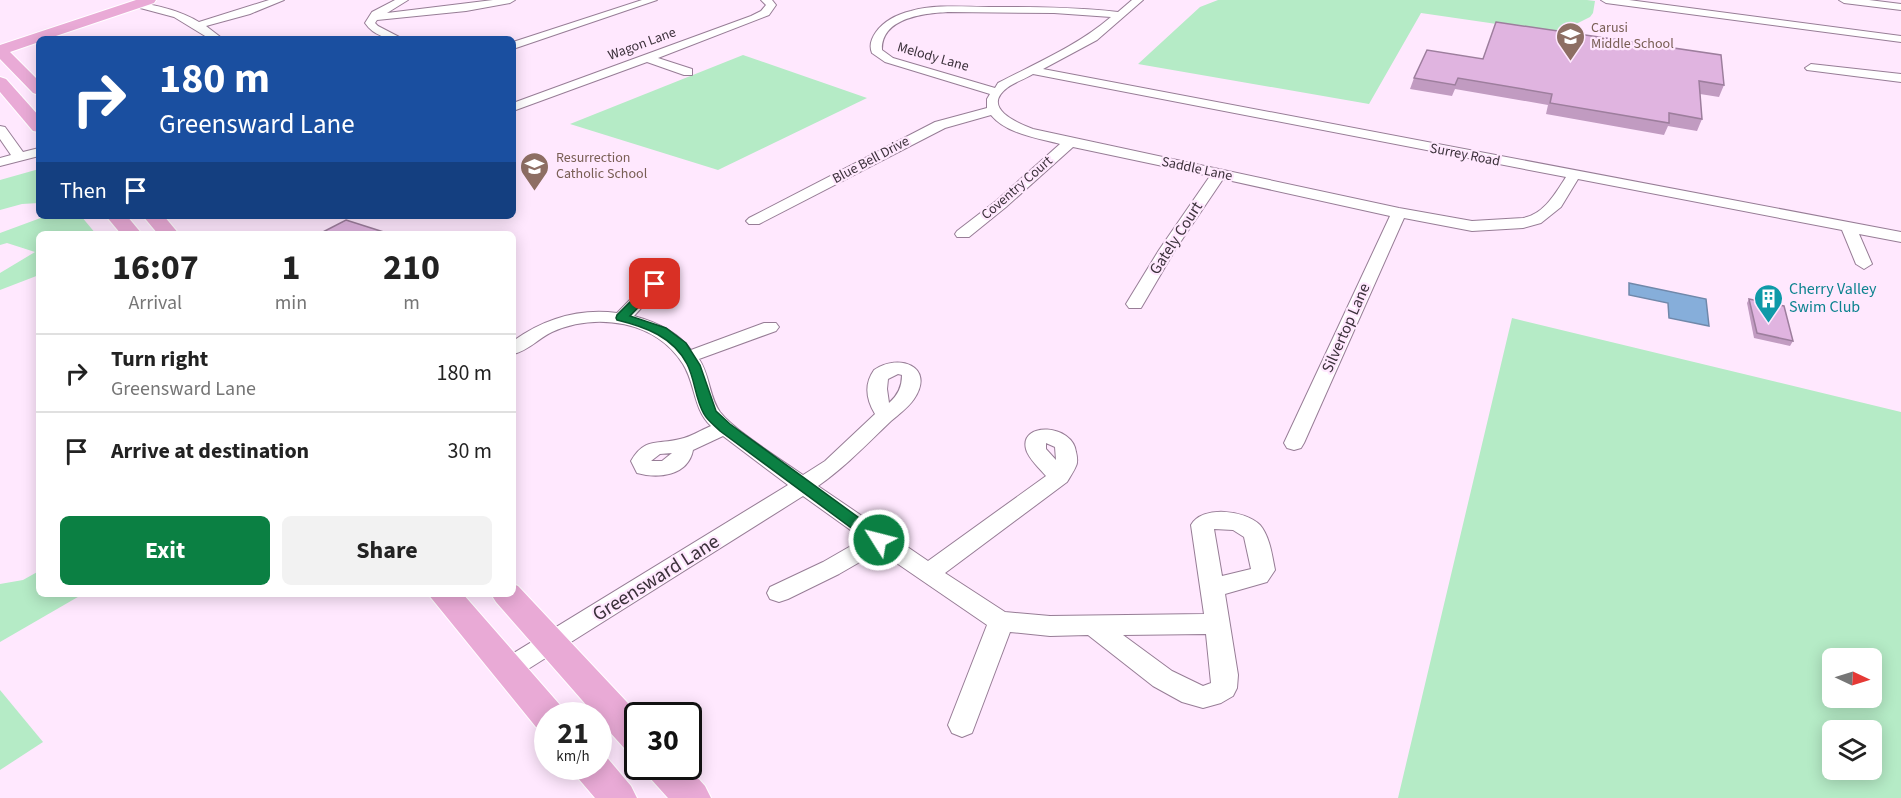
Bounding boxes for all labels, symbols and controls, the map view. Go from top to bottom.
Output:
place label: Carusi Middle School [1591,18,1674,54]
school or university icon: Carusi Middle School [1554,20,1586,62]
street label: Wagon Lane [605,22,679,66]
street label: Melody Lane [895,37,971,77]
text: 180 m [159,49,270,109]
icon: right [60,60,138,138]
text: Greensward Lane [159,105,355,144]
street label: Blue Bell Drive [829,131,913,189]
street label: Surrey Road [1428,138,1502,172]
place label: Resurrection Catholic School [556,148,648,184]
school or university icon: Resurrection Catholic School [519,150,551,192]
street label: Coventry Court [977,151,1057,225]
street label: Saddle Lane [1160,152,1234,186]
icon: arrive [119,174,152,207]
text: Then [60,175,107,207]
street label: Gately Court [1144,197,1208,279]
text: 16:07 [112,242,199,293]
text: 1 [281,242,300,293]
text: 210 [383,242,440,293]
pin [629,258,680,309]
icon: arrive [638,267,671,300]
place label: Cherry Valley Swim Club [1789,278,1877,318]
street label: Silvertop Lane [1316,280,1376,376]
building icon: Cherry Valley Swim Club [1752,282,1784,324]
text: Arrival [128,289,182,317]
text: min [275,289,307,317]
text: m [403,289,420,317]
text: Turn right [111,343,208,375]
icon: right [60,357,93,390]
text: 180 m [437,357,492,389]
text: Greensward Lane [111,375,256,403]
icon: arrive [60,435,93,468]
text: Arrive at destination [111,435,309,467]
text: 30 m [447,435,492,467]
position arrow [847,508,911,572]
button: Exit [60,516,270,585]
button: Share [282,516,492,585]
street label: Greensward Lane [587,528,725,628]
north arrow [1822,648,1882,708]
map controls [1822,648,1882,780]
speed limit sign: 30 [624,702,702,780]
text: 21 [557,712,589,755]
button: layers [1822,720,1882,780]
text: km/h [556,746,590,767]

